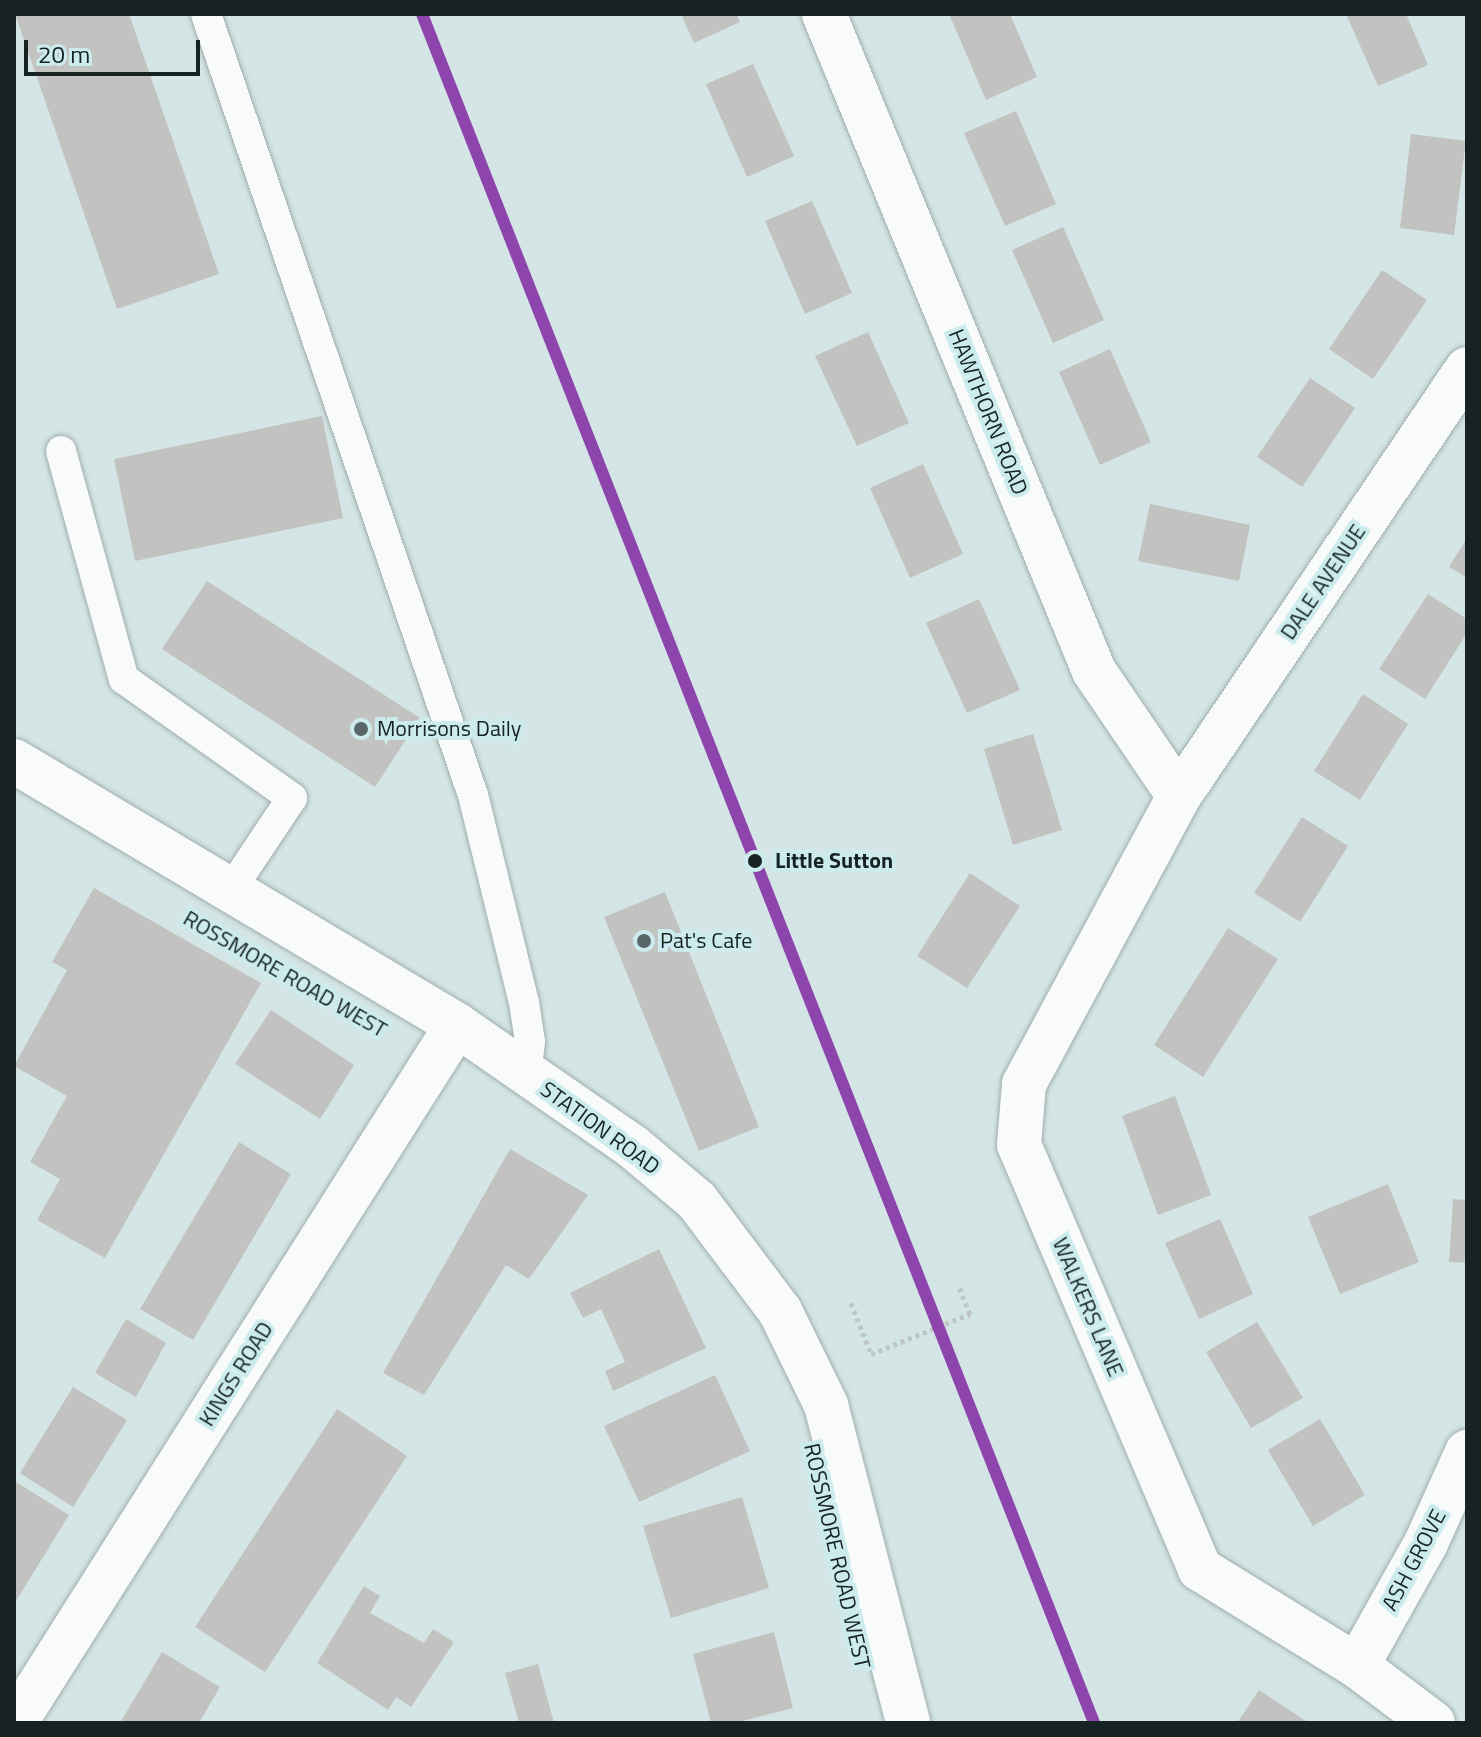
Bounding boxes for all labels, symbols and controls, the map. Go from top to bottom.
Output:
scale bar [28,24,204,74]
text: 20 m [38,36,90,72]
street label: HAWTHORN ROAD [943,325,1033,499]
street label: DALE AVENUE [1275,519,1371,645]
place label: Morrisons Daily [377,716,521,742]
marker: Morrisons Daily [352,720,370,738]
marker: Little Sutton [742,848,768,874]
place label: Little Sutton [775,848,893,874]
street label: ROSSMORE ROAD WEST [179,905,391,1043]
place label: Pat's Cafe [660,928,752,954]
marker: Pat's Cafe [635,932,653,950]
street label: STATION ROAD [535,1076,665,1180]
street label: WALKERS LANE [1047,1234,1129,1380]
street label: KINGS ROAD [193,1317,279,1431]
street label: ROSSMORE ROAD WEST [798,1441,876,1671]
street label: ASH GROVE [1376,1505,1452,1615]

